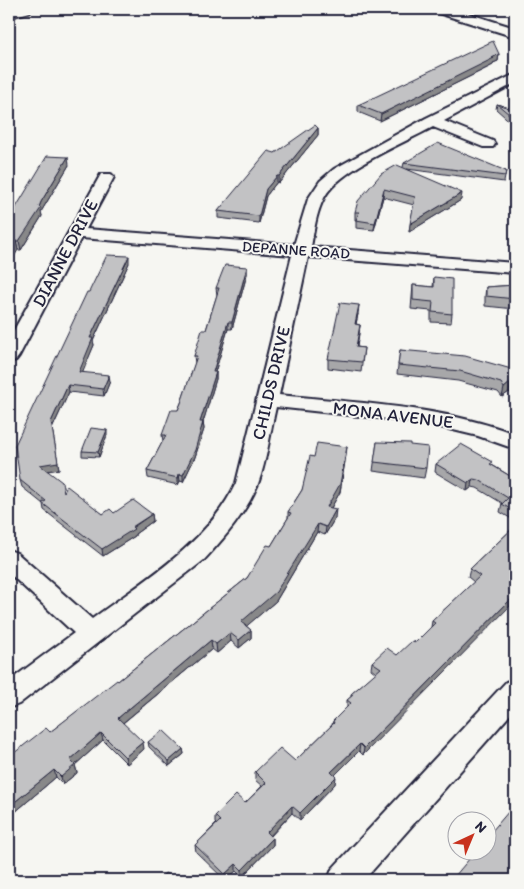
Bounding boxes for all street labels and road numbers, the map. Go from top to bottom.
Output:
street label: DIANNE DRIVE [27,195,103,311]
street label: DEPANNE ROAD [241,237,351,263]
street label: CHILDS DRIVE [247,324,295,442]
street label: MONA AVENUE [332,397,454,433]

